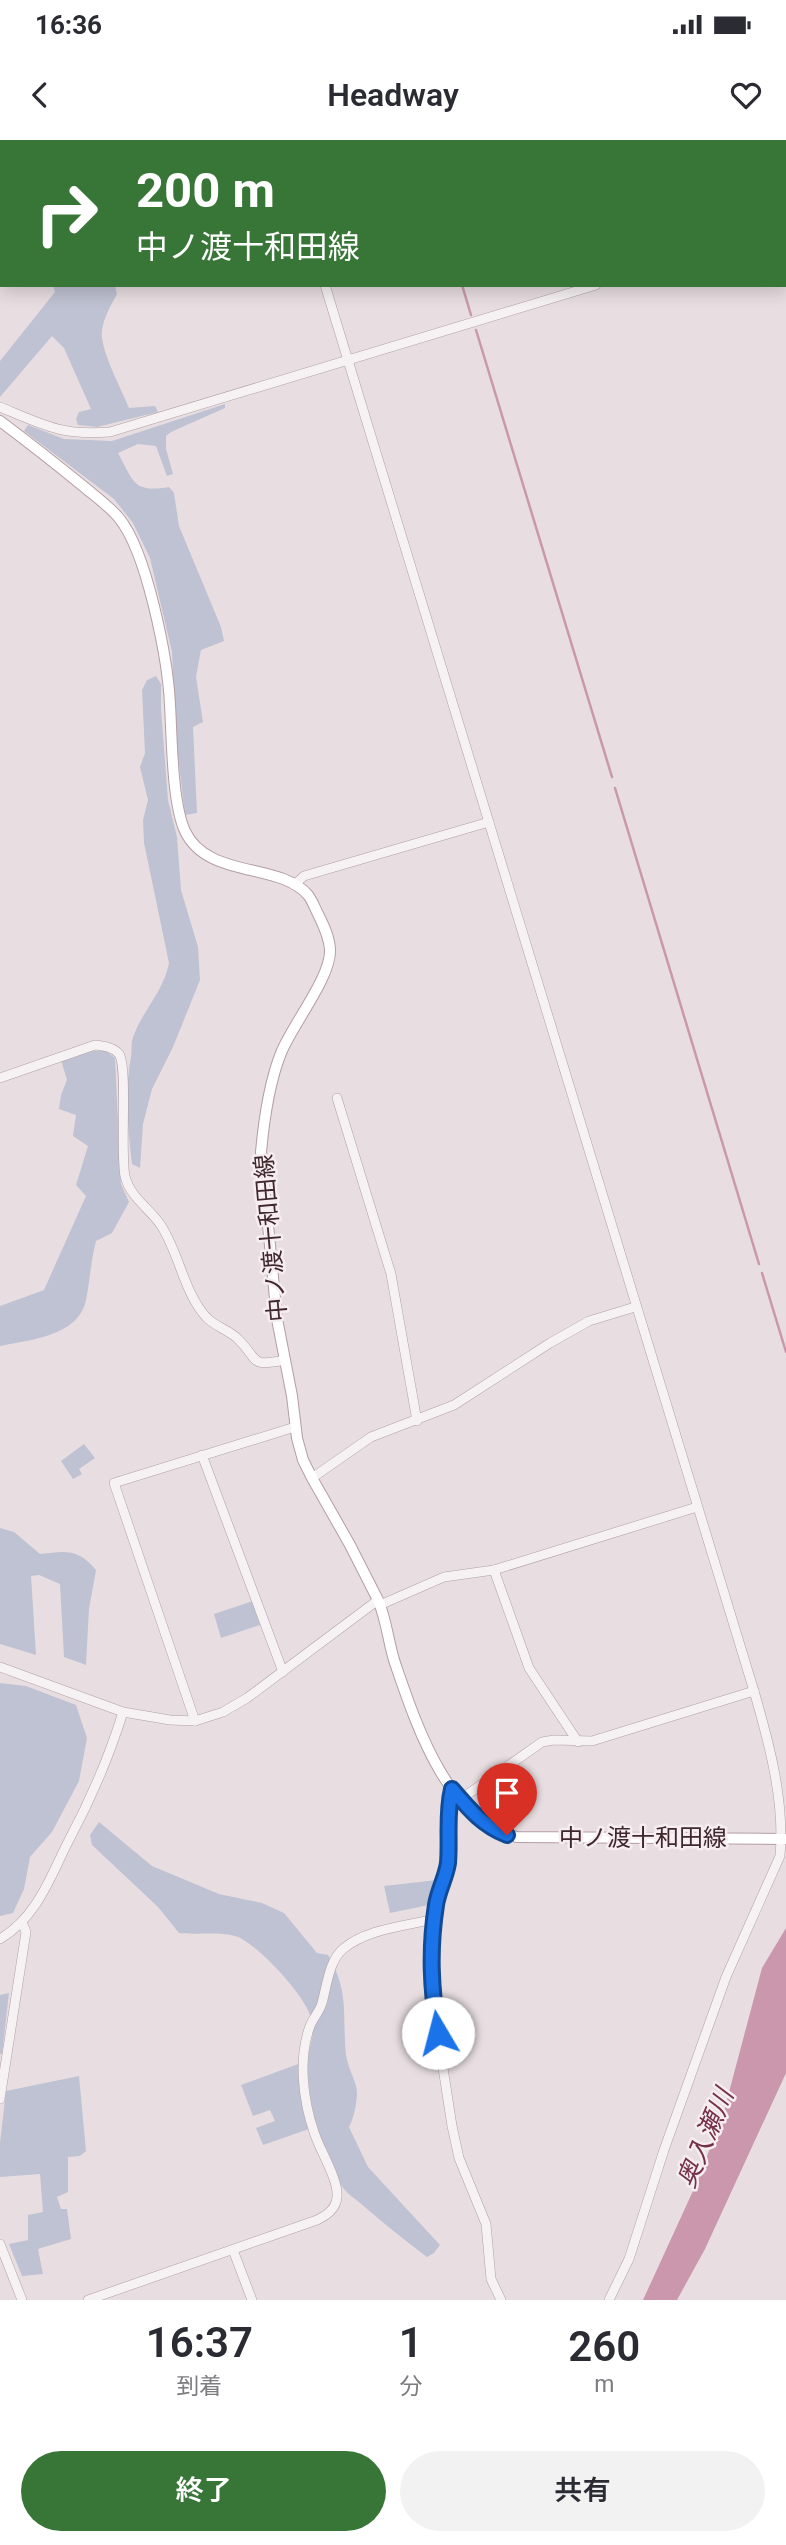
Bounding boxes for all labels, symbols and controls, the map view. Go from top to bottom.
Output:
text: 16:36 [35,10,102,40]
icon: back [21,76,59,114]
text: Headway [327,76,459,114]
icon: heart [727,76,765,114]
text: 200 m [136,162,275,219]
icon: right [21,168,112,259]
text: 中ノ渡十和田線 [136,228,360,266]
street label: 中ノ渡十和田線 [250,1153,292,1323]
pin [477,1763,537,1835]
icon: arrive [488,1774,526,1812]
street label: 中ノ渡十和田線 [559,1824,727,1852]
position arrow [401,1996,475,2070]
water label: 奥入瀬川 [671,2082,740,2192]
text: 16:37 [146,2318,253,2367]
text: 1 [399,2318,423,2367]
text: 260 [568,2322,640,2371]
text: m [594,2371,614,2398]
text: 到着 [176,2373,222,2400]
text: 分 [399,2373,422,2400]
button: 終了 [21,2451,386,2531]
button: 共有 [400,2451,765,2531]

